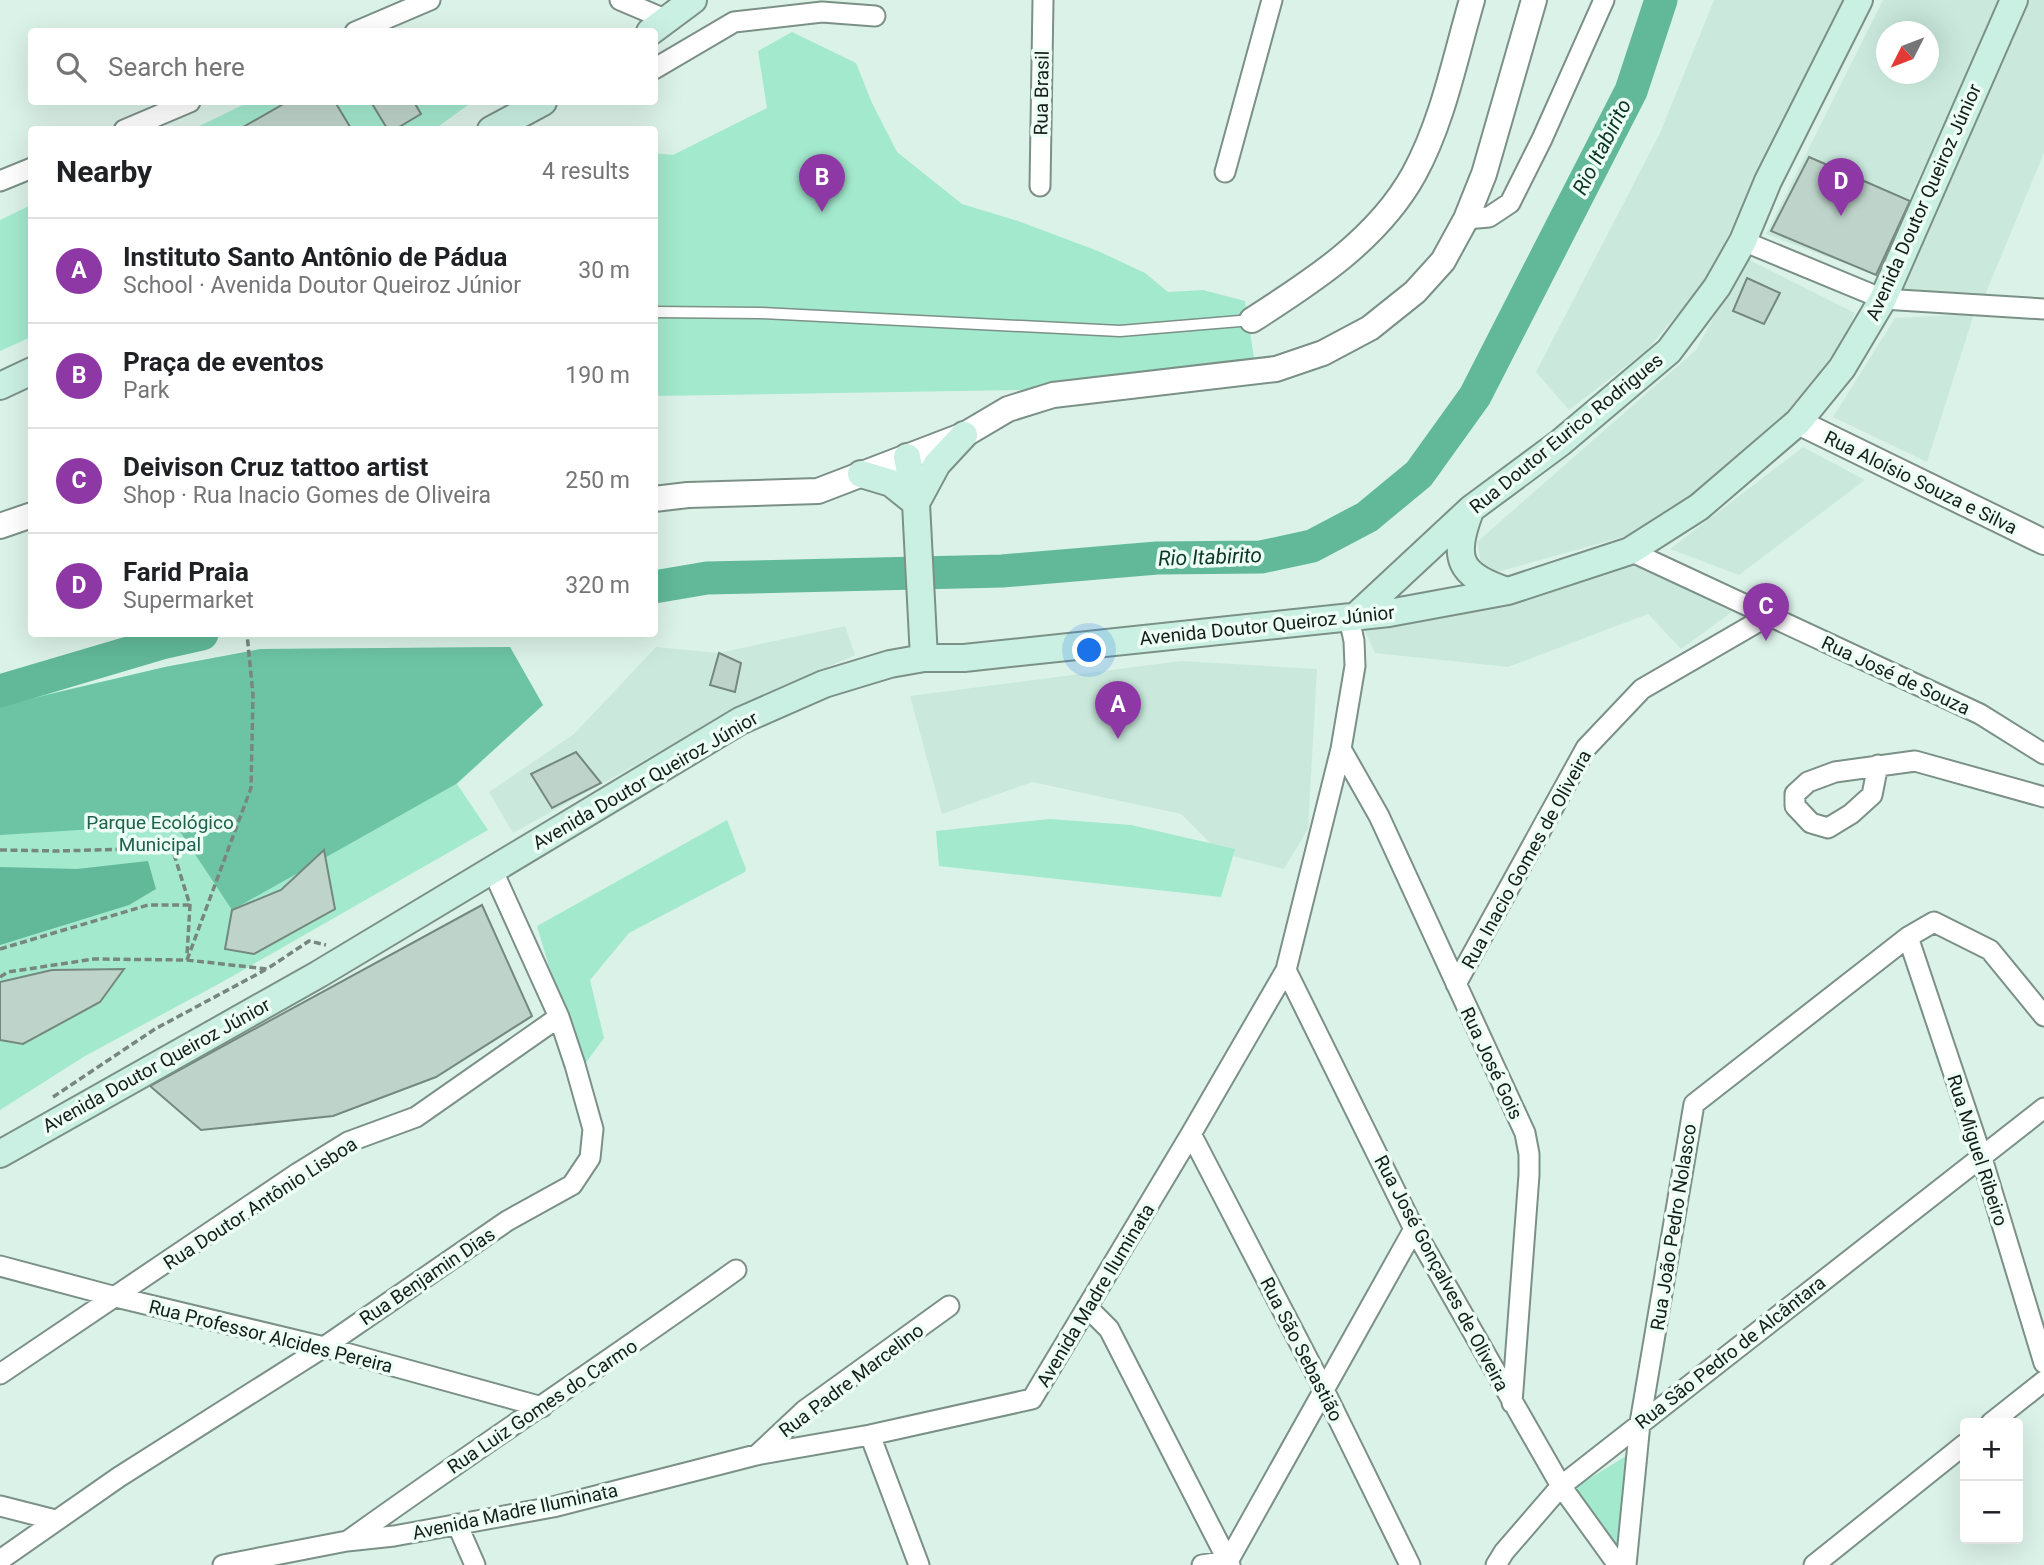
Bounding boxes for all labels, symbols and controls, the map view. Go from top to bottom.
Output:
north arrow [1876,21,1939,84]
search box [28,28,658,105]
icon: search [52,48,90,86]
street label: Rua Brasil [1029,51,1054,135]
text: Search here [108,52,245,82]
street label: Avenida Doutor Queiroz Júnior [1861,80,1986,324]
water label: Rio Itabirito [1568,95,1636,199]
text: Nearby [56,154,152,189]
pin: B [799,154,845,212]
text: 4 results [542,158,630,185]
pin: D [1818,158,1864,216]
text: Instituto Santo Antônio de Pádua [123,242,507,272]
text: A [71,257,87,284]
text: 30 m [578,257,630,284]
text: School · Avenida Doutor Queiroz Júnior [123,272,521,299]
text: Praça de eventos [123,347,324,377]
street label: Rua Doutor Eurico Rodrigues [1465,348,1668,518]
text: B [72,362,86,389]
text: 190 m [565,362,630,389]
text: Park [123,377,169,404]
street label: Rua Aloísio Souza e Silva [1821,426,2021,539]
text: Deivison Cruz tattoo artist [123,452,428,482]
text: C [71,467,87,494]
text: 250 m [565,467,630,494]
text: Shop · Rua Inacio Gomes de Oliveira [123,482,491,509]
water label: Rio Itabirito [1158,543,1262,571]
text: Farid Praia [123,557,249,587]
text: D [72,572,86,599]
text: 320 m [565,572,630,599]
pin: C [1743,583,1789,641]
text: Supermarket [123,587,254,614]
street label: Avenida Doutor Queiroz Júnior [1138,601,1396,650]
street label: Rua José de Souza [1818,631,1974,720]
your location [1072,633,1106,667]
pin: A [1095,681,1141,739]
street label: Avenida Doutor Queiroz Júnior [528,706,763,855]
street label: Rua Inacio Gomes de Oliveira [1457,746,1596,973]
park label: Parque Ecológico Municipal [86,811,234,856]
street label: Avenida Doutor Queiroz Júnior [39,993,274,1138]
street label: Rua José Gois [1455,1003,1528,1123]
street label: Rua Miguel Ribeiro [1942,1072,2013,1229]
street label: Rua João Pedro Nolasco [1646,1122,1701,1332]
street label: Rua Doutor Antônio Lisboa [159,1132,361,1275]
street label: Rua José Gonçalves de Oliveira [1369,1151,1514,1395]
street label: Avenida Madre Iluminata [1032,1200,1159,1391]
street label: Rua Benjamin Dias [355,1223,499,1330]
street label: Rua São Pedro de Alcântara [1631,1271,1830,1434]
street label: Rua São Sebastião [1255,1273,1348,1425]
street label: Rua Professor Alcides Pereira [147,1295,395,1378]
street label: Rua Padre Marcelino [774,1319,928,1442]
street label: Rua Luiz Gomes do Carmo [443,1334,642,1479]
map controls [1960,1418,2023,1544]
button: + [1960,1418,2023,1481]
street label: Avenida Madre Iluminata [410,1478,620,1545]
button: − [1960,1481,2023,1544]

